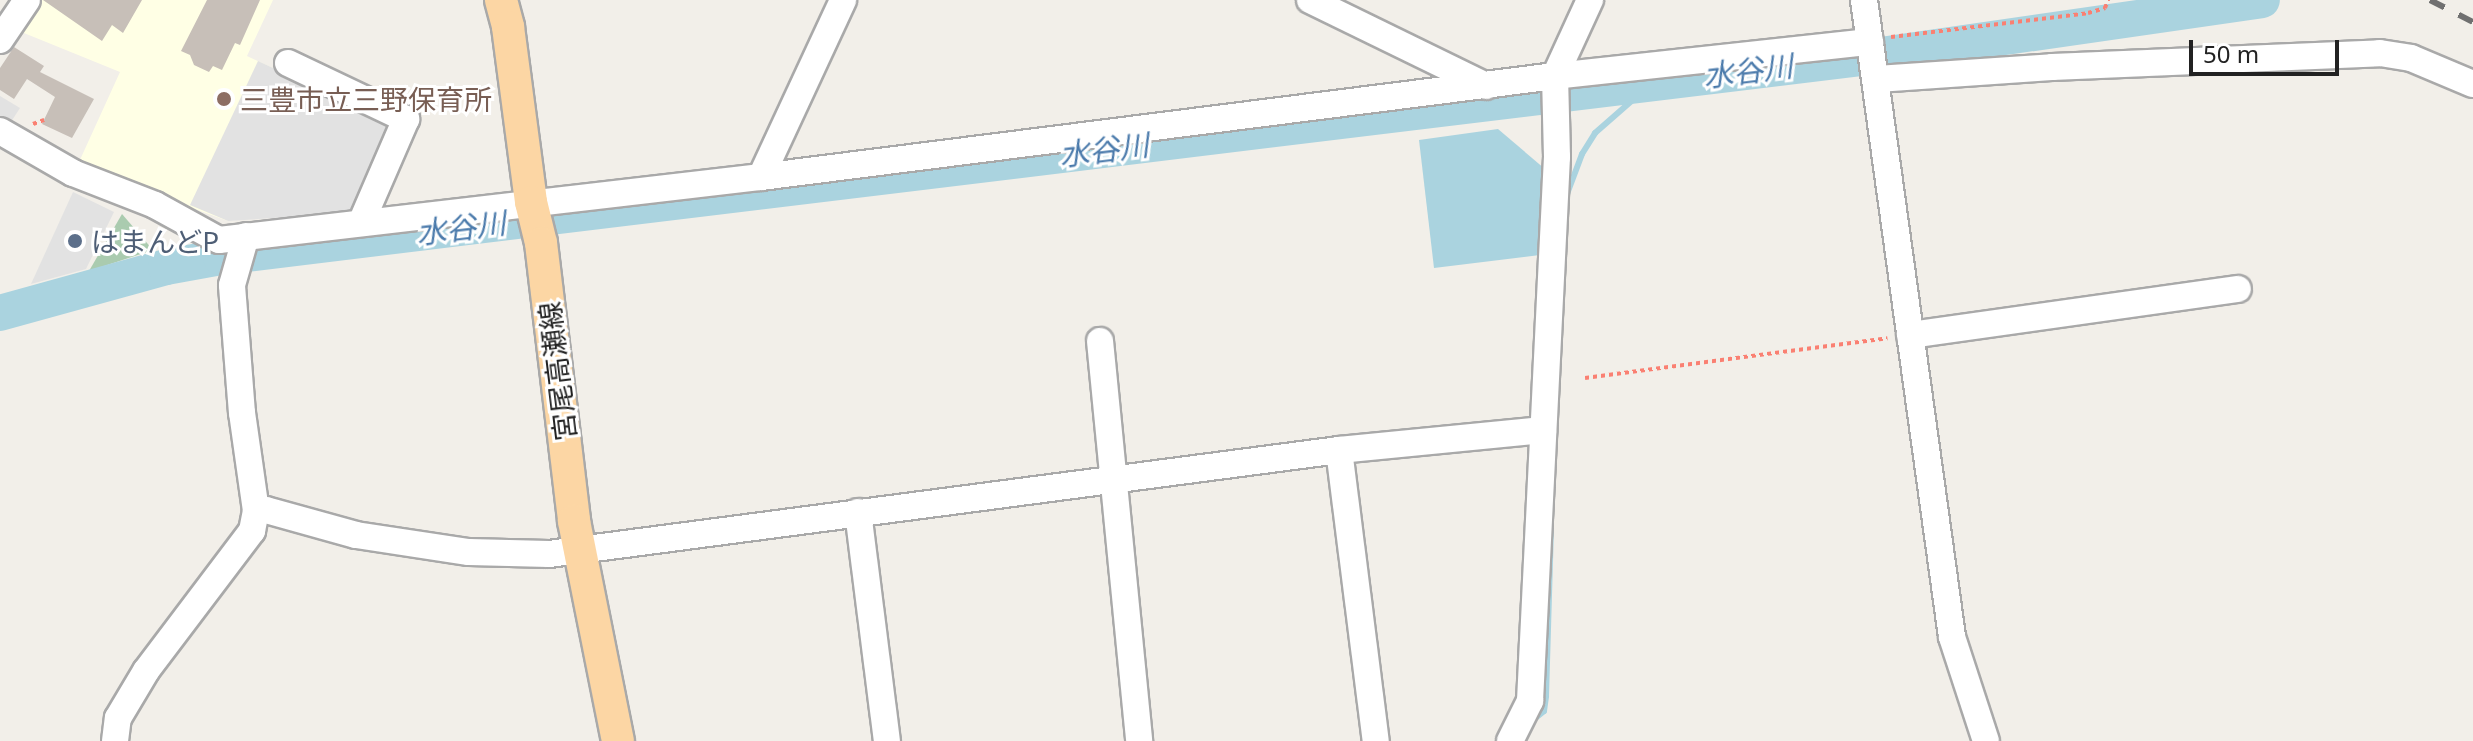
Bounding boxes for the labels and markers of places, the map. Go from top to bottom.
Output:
place label: 三豊市立三野保育所 [240,82,492,116]
marker: 三豊市立三野保育所 [215,90,233,108]
place label: はまんどP [91,224,220,258]
marker: はまんどP [66,232,84,250]

